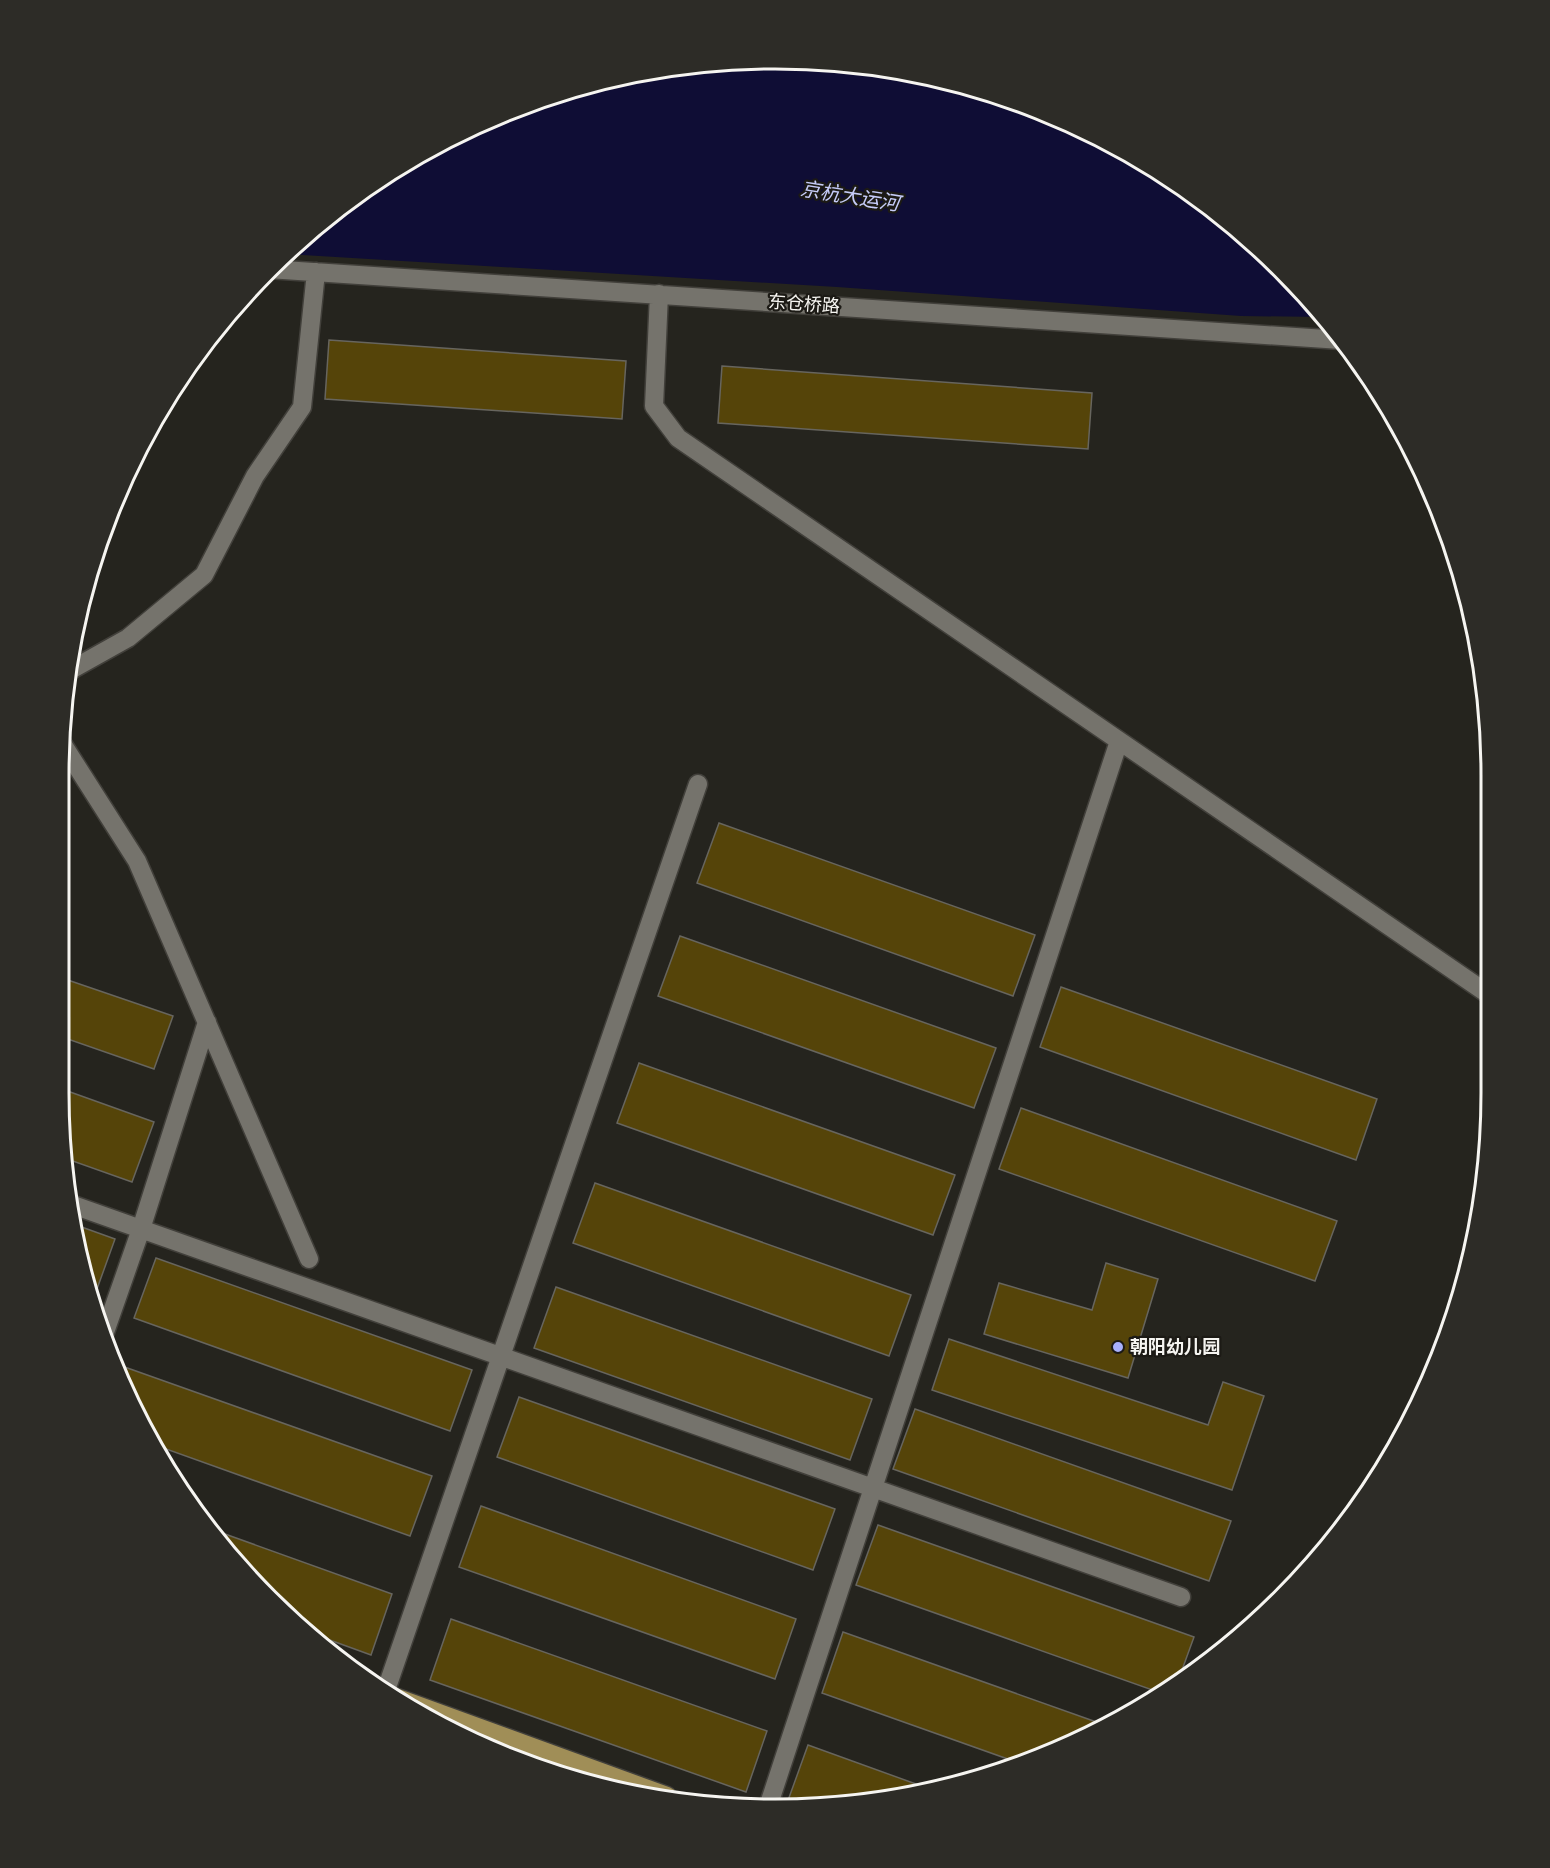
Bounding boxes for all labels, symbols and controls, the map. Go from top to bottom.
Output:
water label: 京杭大运河 [799,176,905,216]
street label: 东仓桥路 [767,291,841,317]
place label: 朝阳幼儿园 [1130,1336,1220,1358]
marker: 朝阳幼儿园 [1111,1340,1125,1354]

